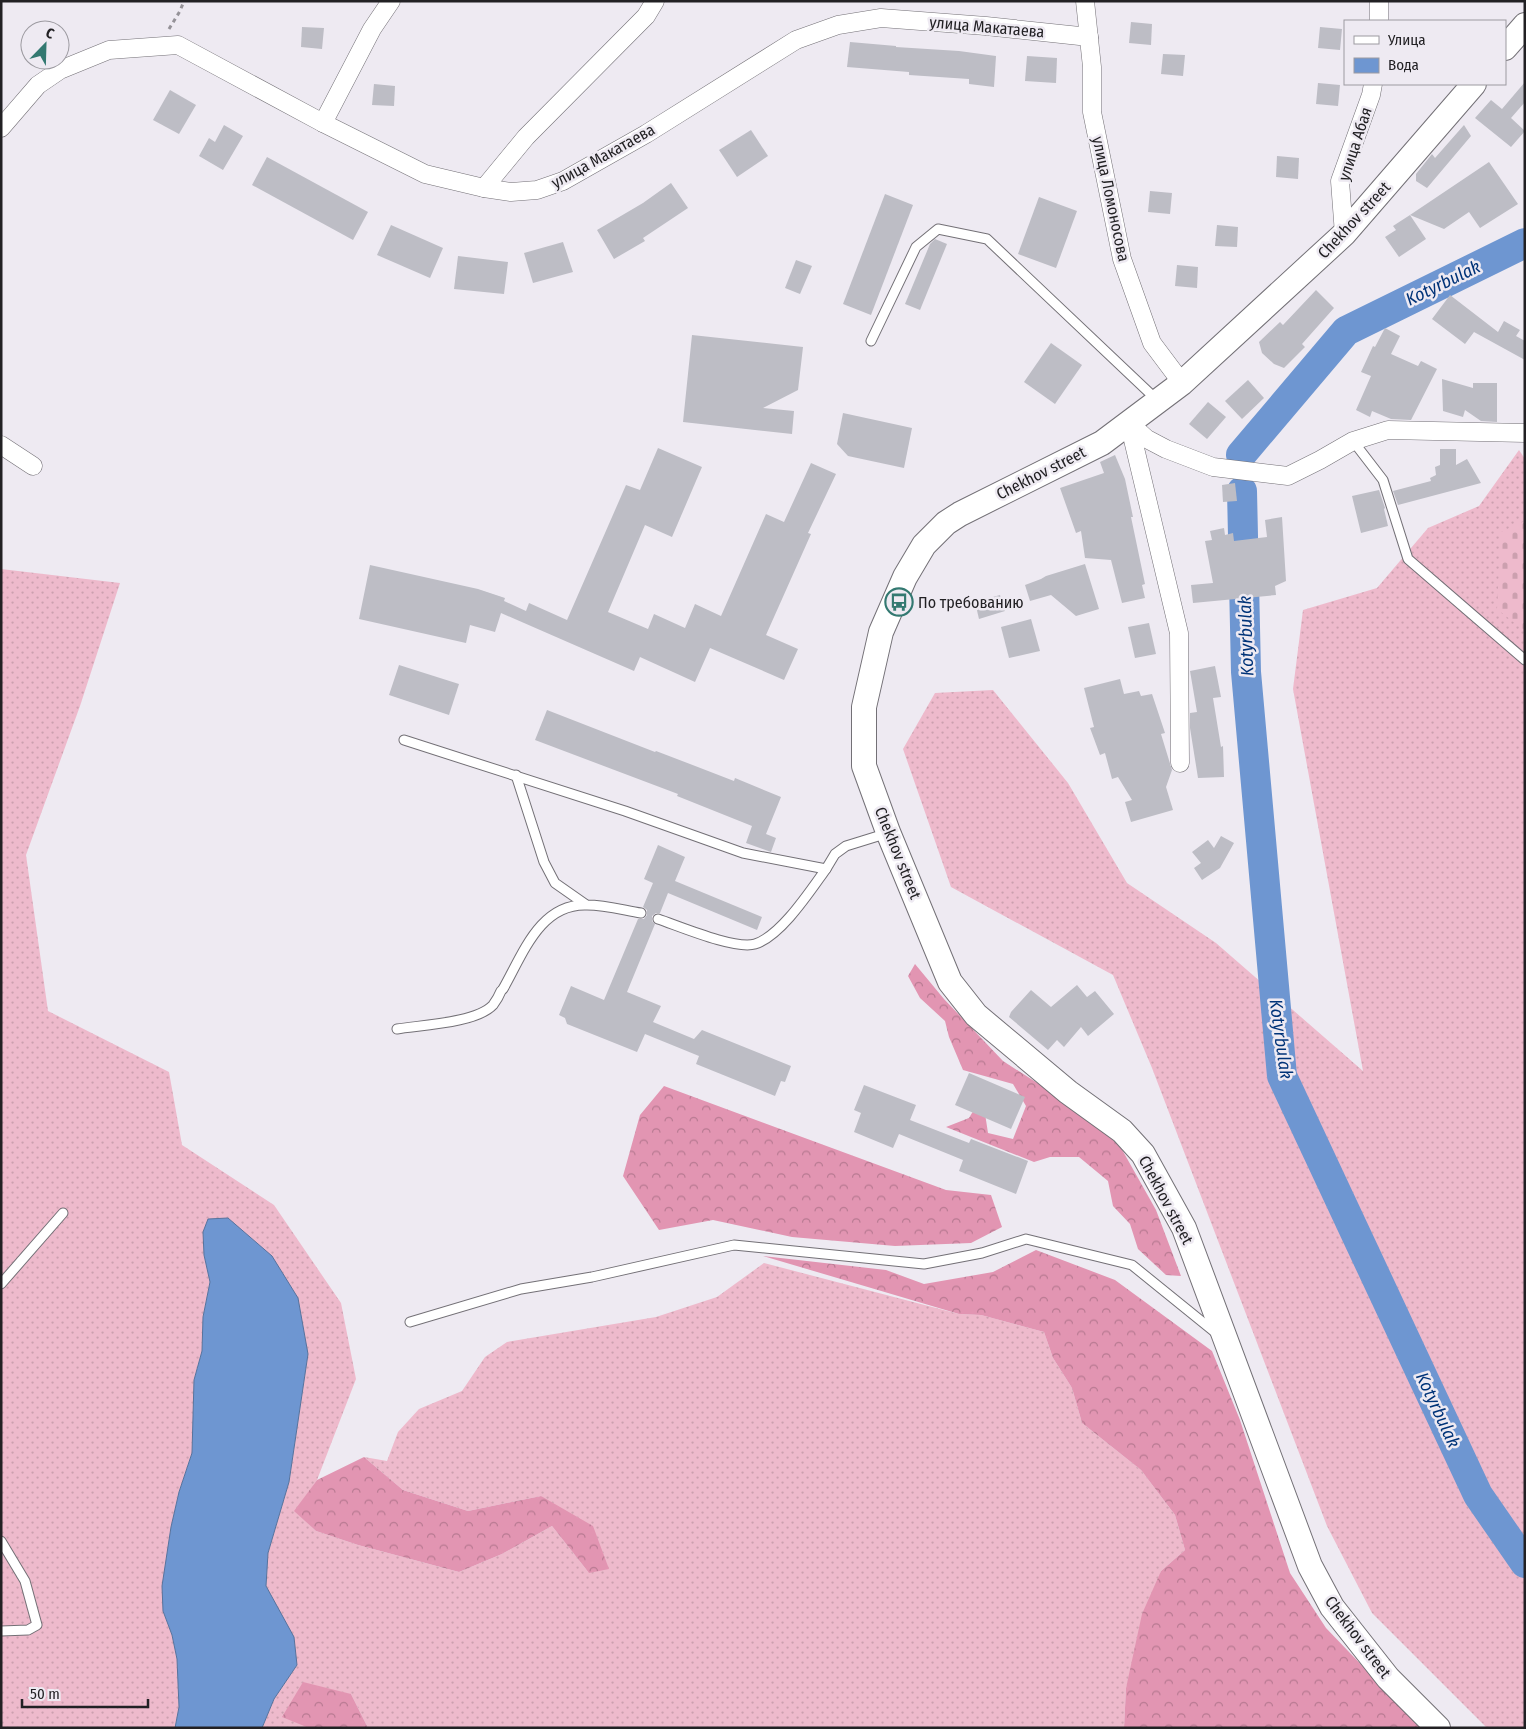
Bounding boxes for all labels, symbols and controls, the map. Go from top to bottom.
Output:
street label: улица Макатаева [929,13,1045,41]
north arrow [20,20,70,70]
legend [1344,20,1506,85]
text: С [43,24,57,43]
text: Улица [1387,31,1426,49]
text: Вода [1388,56,1419,74]
street label: улица Абая [1334,105,1376,183]
street label: улица Макатаева [548,120,658,192]
street label: улица Ломоносова [1088,135,1134,263]
street label: Chekhov street [1314,177,1395,262]
water label: Kotyrbulak [1402,255,1484,311]
street label: Chekhov street [993,442,1090,504]
bus stop icon: По требованию [884,587,914,617]
place label: По требованию [918,593,1024,612]
water label: Kotyrbulak [1234,595,1258,677]
street label: Chekhov street [871,804,925,903]
water label: Kotyrbulak [1265,998,1298,1080]
street label: Chekhov street [1135,1152,1198,1248]
water label: Kotyrbulak [1411,1369,1465,1451]
street label: Chekhov street [1321,1592,1395,1682]
scale bar [22,1676,149,1708]
text: 50 m [30,1685,60,1703]

